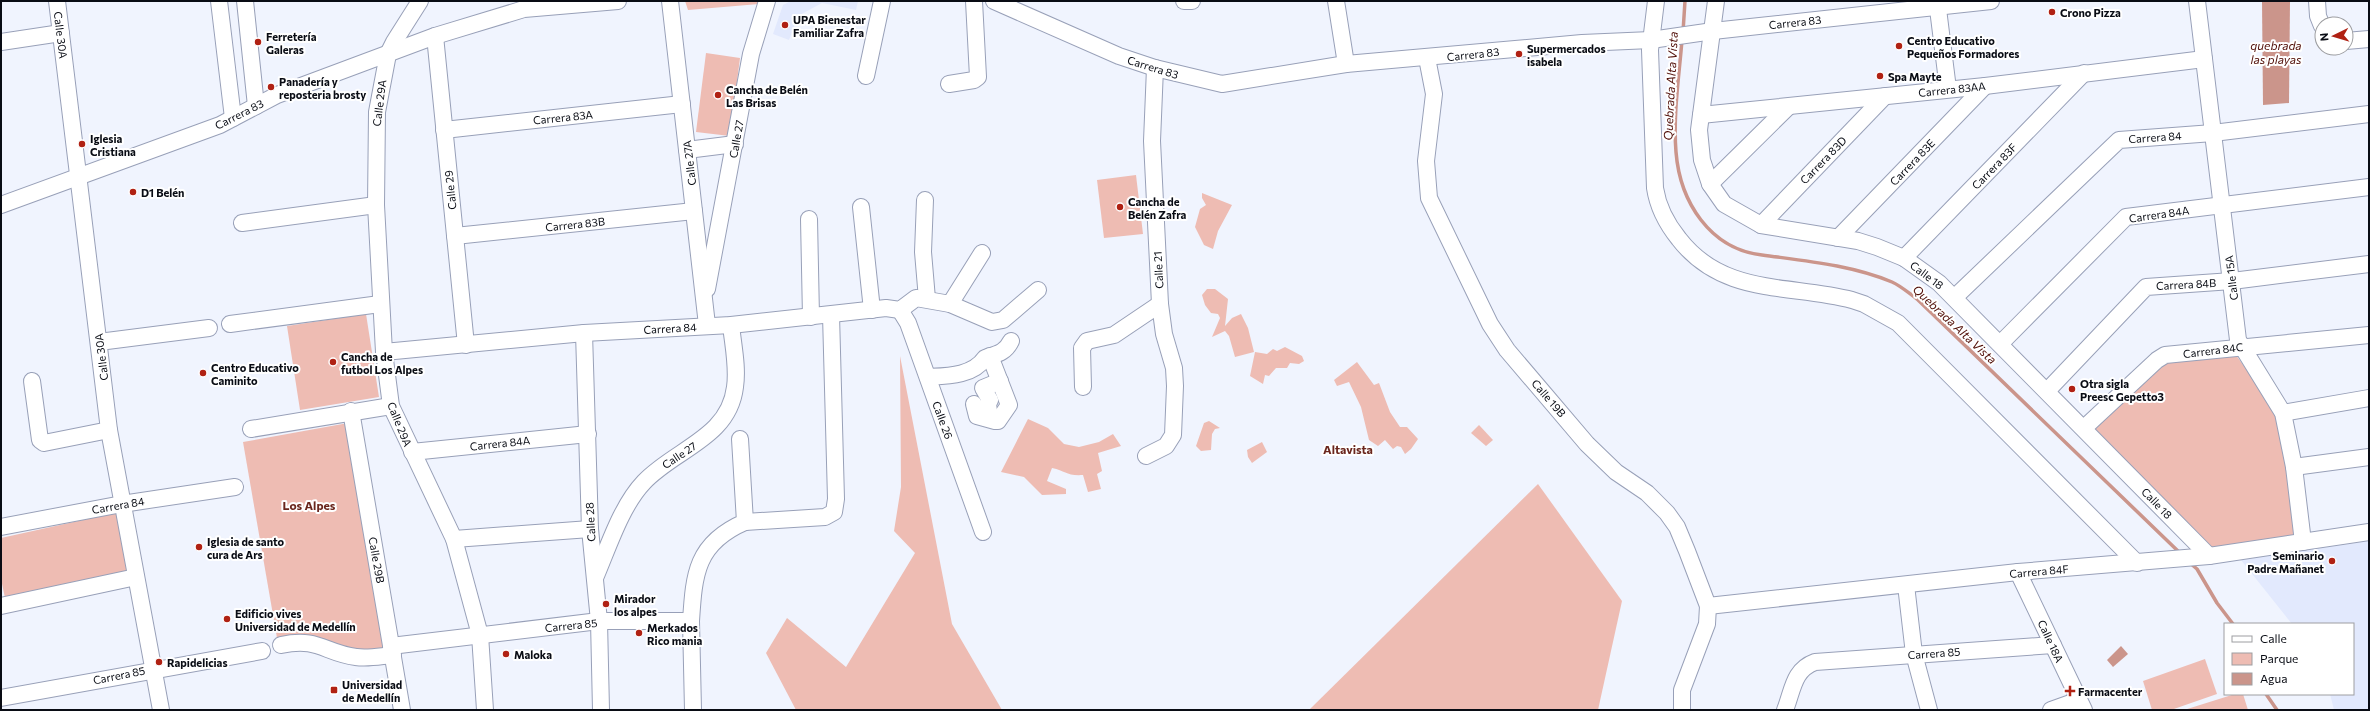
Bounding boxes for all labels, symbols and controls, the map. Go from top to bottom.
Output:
place label: Crono Pizza [2060,6,2121,19]
marker: Crono Pizza [2047,7,2057,17]
street label: Calle 30A [52,11,70,60]
place label: UPA Bienestar Familiar Zafra [793,13,866,39]
street label: Carrera 83 [1768,13,1822,31]
north arrow [2314,16,2354,56]
marker: UPA Bienestar Familiar Zafra [780,20,790,30]
place label: Ferretería Galeras [266,30,317,56]
water label: Quebrada Alta Vista [1660,31,1680,141]
text: N [2317,32,2330,42]
place label: Centro Educativo Pequeños Formadores [1907,34,2019,60]
marker: Ferretería Galeras [253,37,263,47]
water label: quebrada las playas [2250,38,2302,66]
marker: Centro Educativo Pequeños Formadores [1894,41,1904,51]
place label: Supermercados isabela [1527,42,1606,68]
street label: Carrera 83 [1446,45,1500,63]
marker: Supermercados isabela [1514,49,1524,59]
street label: Carrera 83 [1126,53,1180,81]
place label: Spa Mayte [1888,70,1942,83]
marker: Spa Mayte [1875,71,1885,81]
place label: Panadería y reposteria brosty [279,75,366,101]
street label: Calle 29A [370,79,388,127]
street label: Carrera 83AA [1918,79,1987,99]
marker: Panadería y reposteria brosty [266,82,276,92]
place label: Cancha de Belén Las Brisas [726,83,808,109]
marker: Cancha de Belén Las Brisas [713,90,723,100]
street label: Carrera 83 [213,96,265,132]
street label: Carrera 83A [532,107,594,127]
street label: Calle 27 [726,119,746,159]
street label: Carrera 84 [2128,129,2182,145]
place label: Iglesia Cristiana [90,132,136,158]
street label: Carrera 83D [1797,134,1849,186]
street label: Carrera 83E [1887,136,1937,188]
marker: Iglesia Cristiana [77,139,87,149]
street label: Calle 27A [680,139,698,186]
street label: Carrera 83F [1969,140,2019,192]
street label: Calle 29 [441,169,459,210]
place label: D1 Belén [141,186,184,199]
marker: D1 Belén [128,187,138,197]
place label: Cancha de Belén Zafra [1128,195,1187,221]
marker: Cancha de Belén Zafra [1115,202,1125,212]
street label: Carrera 84A [2128,203,2190,225]
street label: Carrera 83B [545,214,605,234]
street label: Calle 21 [1151,251,1165,289]
street label: Calle 15A [2222,254,2240,301]
street label: Calle 18 [1908,258,1946,292]
street label: Carrera 84B [2156,276,2216,292]
water label: Quebrada Alta Vista [1910,282,2000,366]
street label: Carrera 84 [643,320,697,336]
street label: Calle 30A [92,332,110,381]
street label: Carrera 84C [2182,340,2244,360]
place label: Cancha de futbol Los Alpes [341,350,423,376]
marker: Cancha de futbol Los Alpes [328,357,338,367]
place label: Centro Educativo Caminito [211,361,299,387]
marker: Centro Educativo Caminito [198,368,208,378]
street label: Calle 19B [1529,377,1569,419]
place label: Otra sigla Preesc Gepetto3 [2080,377,2164,403]
marker: Otra sigla Preesc Gepetto3 [2067,384,2077,394]
street label: Calle 26 [930,399,956,441]
street label: Calle 29A [385,400,415,449]
street label: Carrera 84A [469,433,531,453]
street label: Calle 27 [659,439,699,471]
district label: Altavista [1323,442,1373,456]
street label: Calle 18 [2139,485,2175,521]
street label: Carrera 84 [91,494,146,516]
district label: Los Alpes [283,498,336,512]
street label: Calle 28 [582,502,598,542]
place label: Iglesia de santo cura de Ars [207,535,285,561]
street label: Calle 29B [367,536,387,584]
marker: Iglesia de santo cura de Ars [194,542,204,552]
place label: Seminario Padre Mañanet [2247,549,2324,575]
marker: Seminario Padre Mañanet [2327,556,2337,566]
street label: Carrera 84F [2009,562,2069,580]
place label: Mirador los alpes [614,592,657,618]
marker: Mirador los alpes [601,599,611,609]
place label: Edificio vives Universidad de Medellín [235,607,356,633]
marker: Edificio vives Universidad de Medellín [222,614,232,624]
street label: Carrera 85 [544,616,598,634]
street label: Calle 18A [2035,618,2067,665]
place label: Merkados Rico mania [647,621,702,647]
legend [2224,623,2354,695]
marker: Merkados Rico mania [634,628,644,638]
text: Calle [2260,631,2287,645]
street label: Carrera 85 [1907,645,1961,661]
place label: Maloka [514,648,552,661]
marker: Maloka [501,649,511,659]
text: Parque [2260,651,2298,665]
place label: Rapidelicias [167,656,228,669]
marker: Rapidelicias [154,657,164,667]
street label: Carrera 85 [92,664,146,686]
text: Agua [2260,671,2288,685]
place label: Universidad de Medellín [342,678,402,704]
marker: Universidad de Medellín [329,685,339,695]
place label: Farmacenter [2078,685,2143,698]
marker: Farmacenter [2065,686,2075,696]

